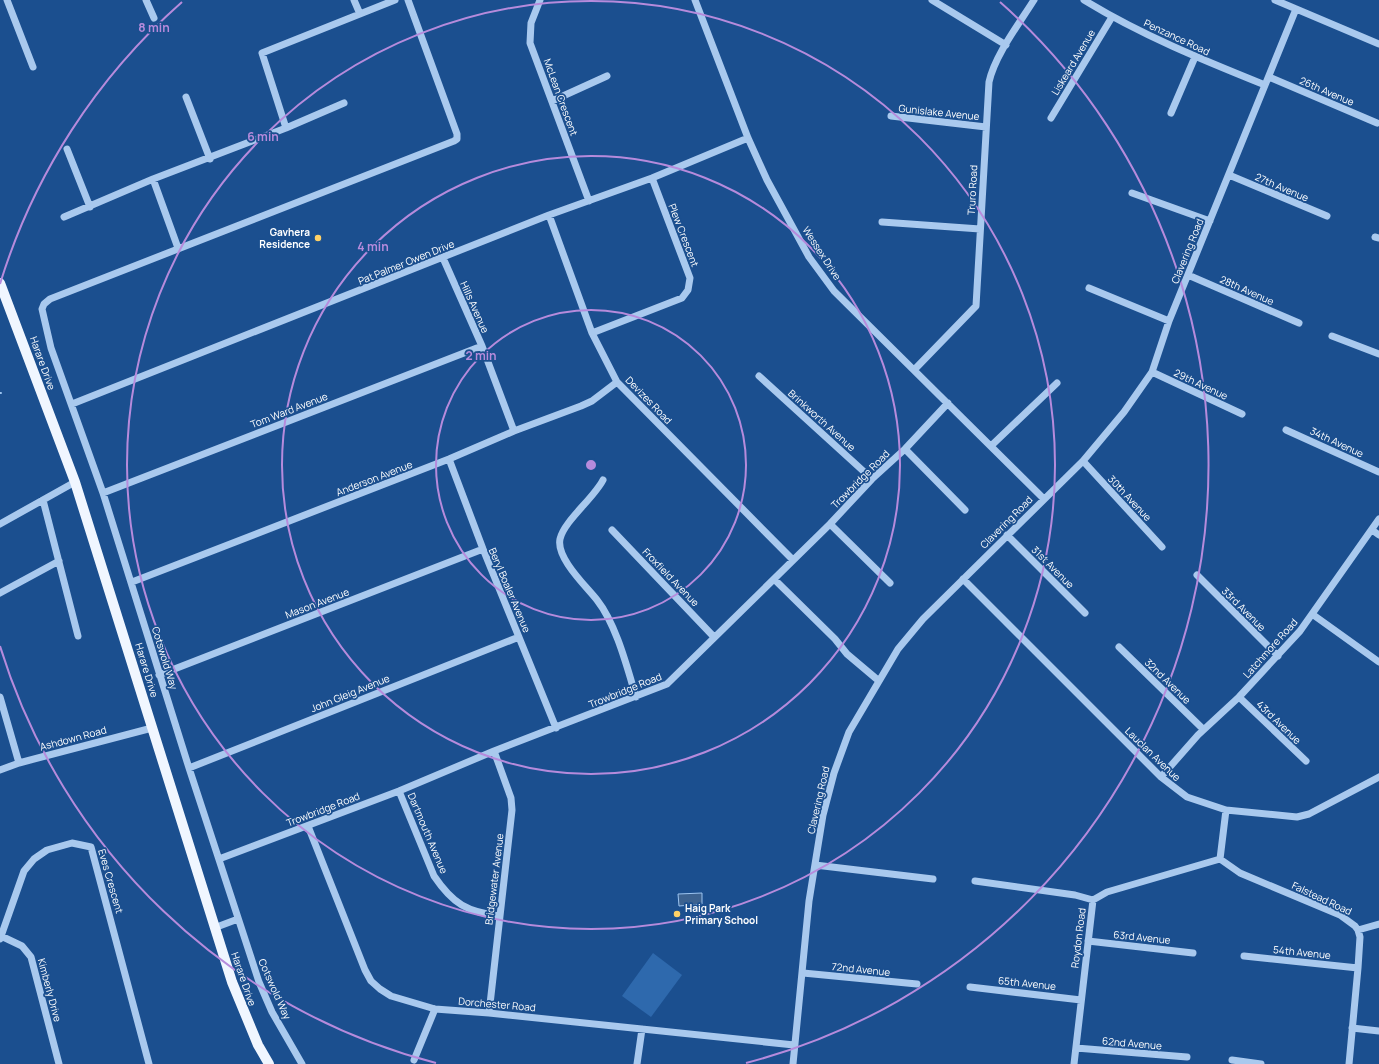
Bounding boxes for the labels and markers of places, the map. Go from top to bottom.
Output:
place label: Gavhera Residence [259,225,310,251]
marker: Gavhera Residence [313,233,323,243]
centre of rings [584,458,598,472]
place label: Haig Park Primary School [685,901,758,927]
marker: Haig Park Primary School [672,909,682,919]

